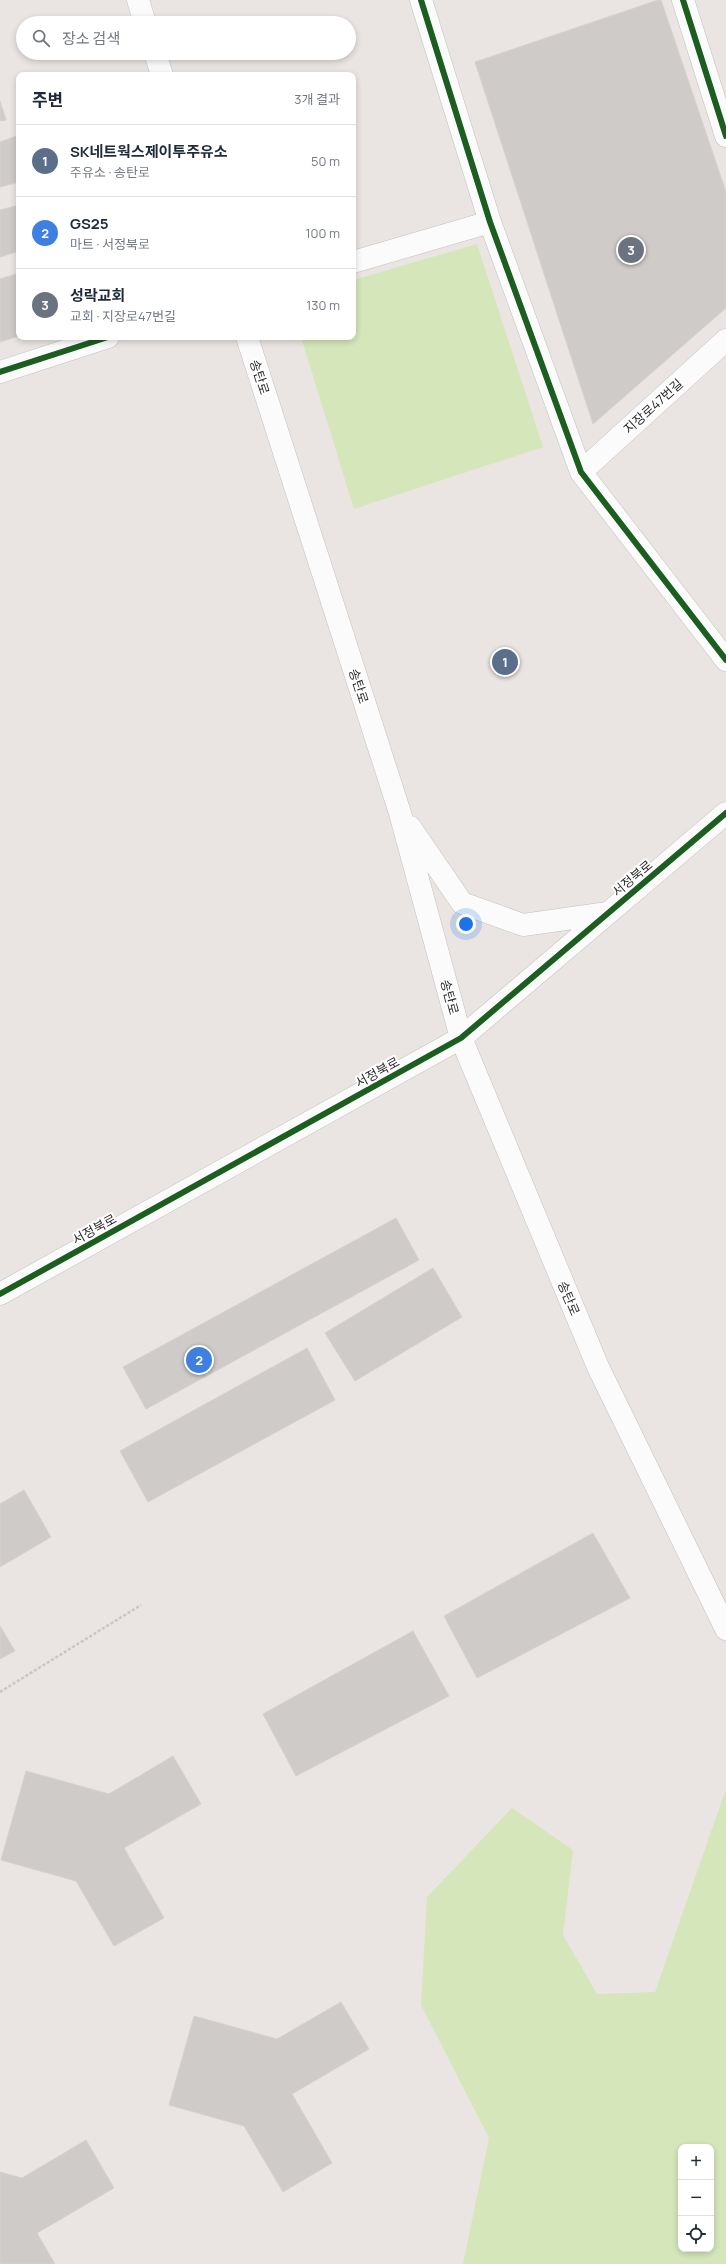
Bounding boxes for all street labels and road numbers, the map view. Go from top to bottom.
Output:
street label: 송탄로 [246,357,274,397]
street label: 지장로47번길 [619,375,687,437]
street label: 송탄로 [345,666,373,706]
street label: 서정북로 [608,856,656,900]
street label: 송탄로 [437,977,463,1017]
street label: 서정북로 [352,1053,402,1091]
street label: 서정북로 [69,1210,119,1248]
street label: 송탄로 [554,1278,584,1318]

